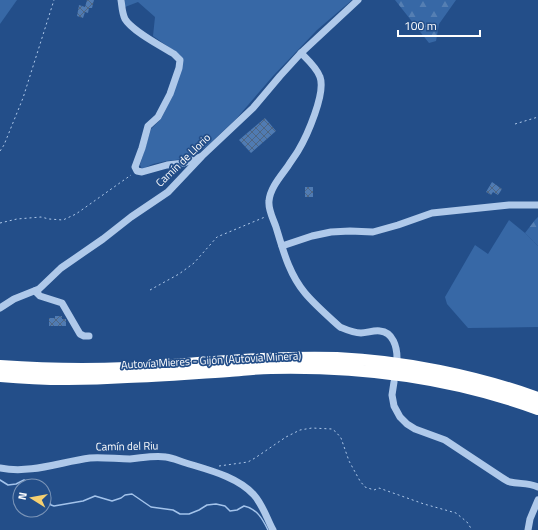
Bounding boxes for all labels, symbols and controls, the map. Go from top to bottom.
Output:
scale bar [398,12,480,38]
text: 100 m [404,16,437,35]
street label: Camín de Llorio [152,130,214,190]
street label: Autovía Mieres - Gijón (Autovía Minera) [121,347,302,373]
street label: Camín del Riu [95,437,159,455]
north arrow [12,478,52,518]
text: N [14,491,31,501]

